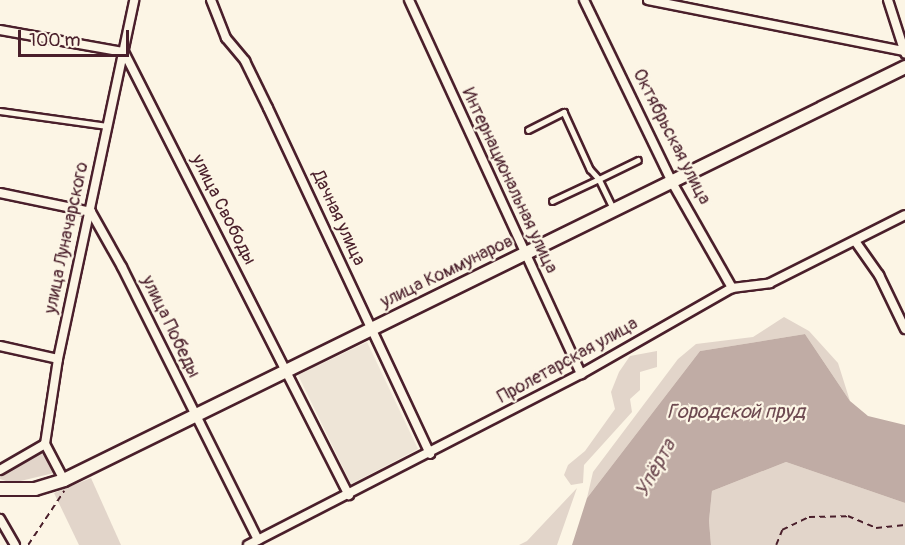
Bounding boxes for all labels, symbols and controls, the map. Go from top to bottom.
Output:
scale bar [21,18,132,56]
text: 100 m [29,29,81,52]
street label: Октябрьская улица [627,66,715,208]
street label: Интернациональная улица [457,85,561,277]
street label: улица Свободы [186,151,260,269]
street label: улица Луначарского [40,160,94,316]
street label: Дачная улица [306,167,370,269]
street label: улица Коммунаров [377,231,517,313]
street label: улица Победы [136,272,204,382]
street label: Пролетарская улица [494,313,642,409]
water label: Городской пруд [667,399,805,423]
water label: Упёрта [630,435,680,501]

